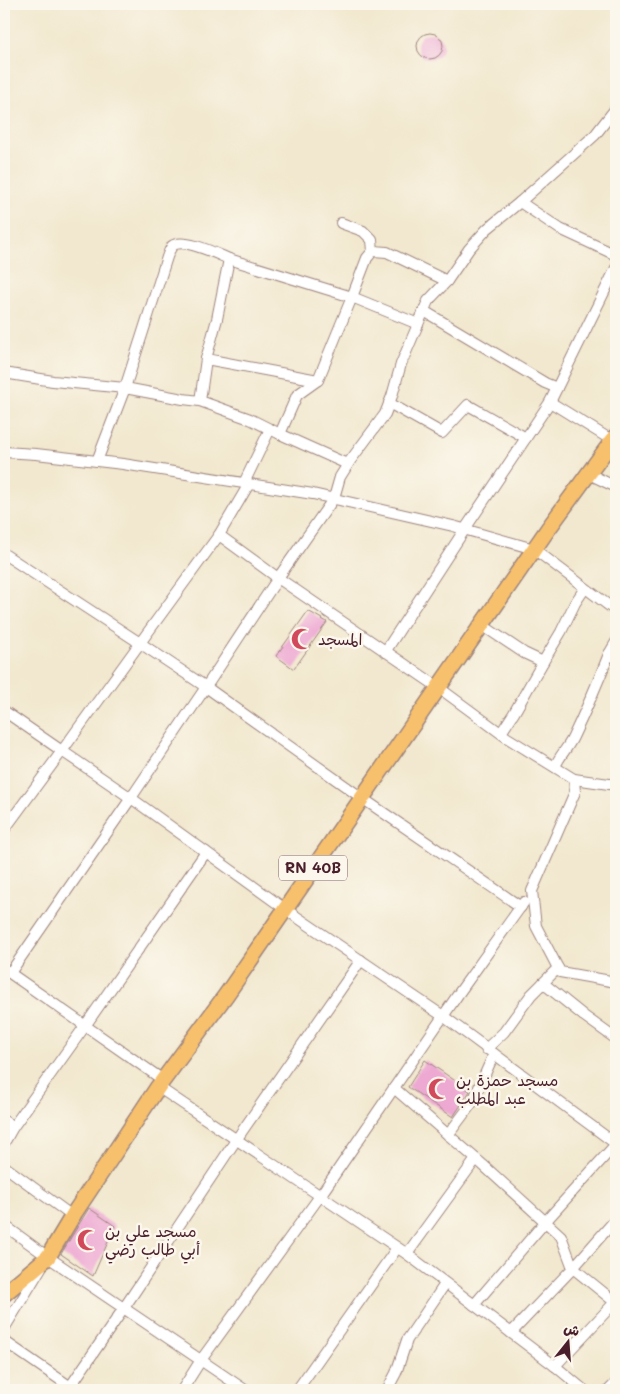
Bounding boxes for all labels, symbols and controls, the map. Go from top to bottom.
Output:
mosque icon: المسجد [289,626,315,652]
place label: المسجد [318,628,363,649]
road number: RN 40B [279,856,347,880]
place label: مسجد حمزة بن عبد المطلب [456,1069,558,1108]
mosque icon: مسجد حمزة بن عبد المطلب [426,1076,452,1102]
place label: مسجد علي بن أبي طالب رضي [105,1220,200,1264]
mosque icon: مسجد علي بن أبي طالب رضي [75,1227,101,1253]
north arrow [542,1316,592,1366]
text: ش [562,1318,582,1340]

